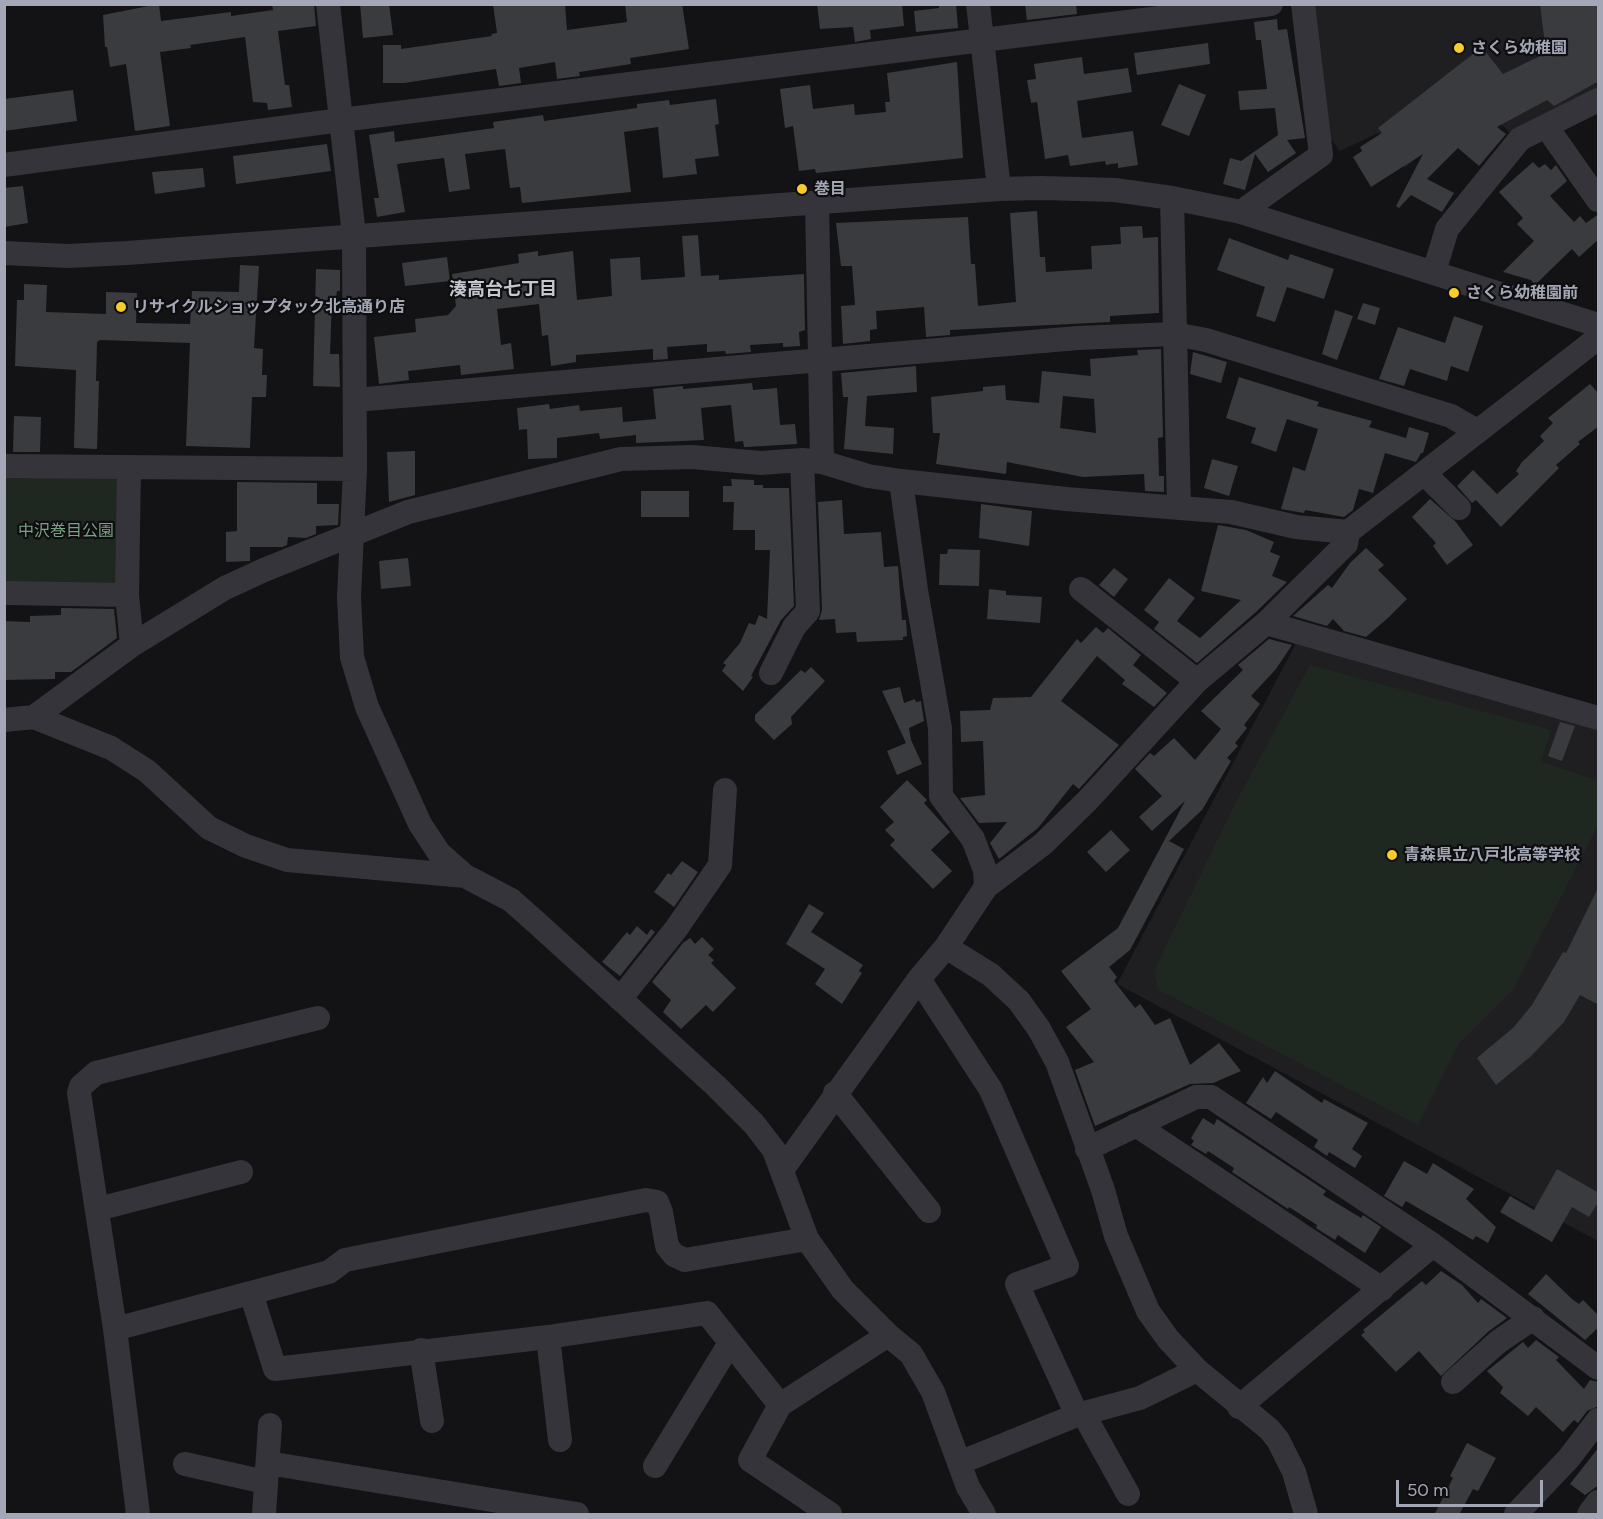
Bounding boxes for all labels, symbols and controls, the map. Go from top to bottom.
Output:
place label: さくら幼稚園 [1471,38,1567,58]
marker: さくら幼稚園 [1452,41,1466,55]
place label: 巻目 [814,179,846,199]
marker: 巻目 [795,182,809,196]
district label: 湊高台七丁目 [449,279,557,301]
place label: さくら幼稚園前 [1466,283,1578,303]
marker: さくら幼稚園前 [1447,286,1461,300]
place label: リサイクルショップタック北高通り店 [133,297,405,317]
marker: リサイクルショップタック北高通り店 [114,300,128,314]
park label: 中沢巻目公園 [18,521,114,541]
place label: 青森県立八戸北高等学校 [1404,845,1580,865]
marker: 青森県立八戸北高等学校 [1385,848,1399,862]
scale bar [1399,1468,1546,1506]
text: 50 m [1407,1479,1449,1501]

